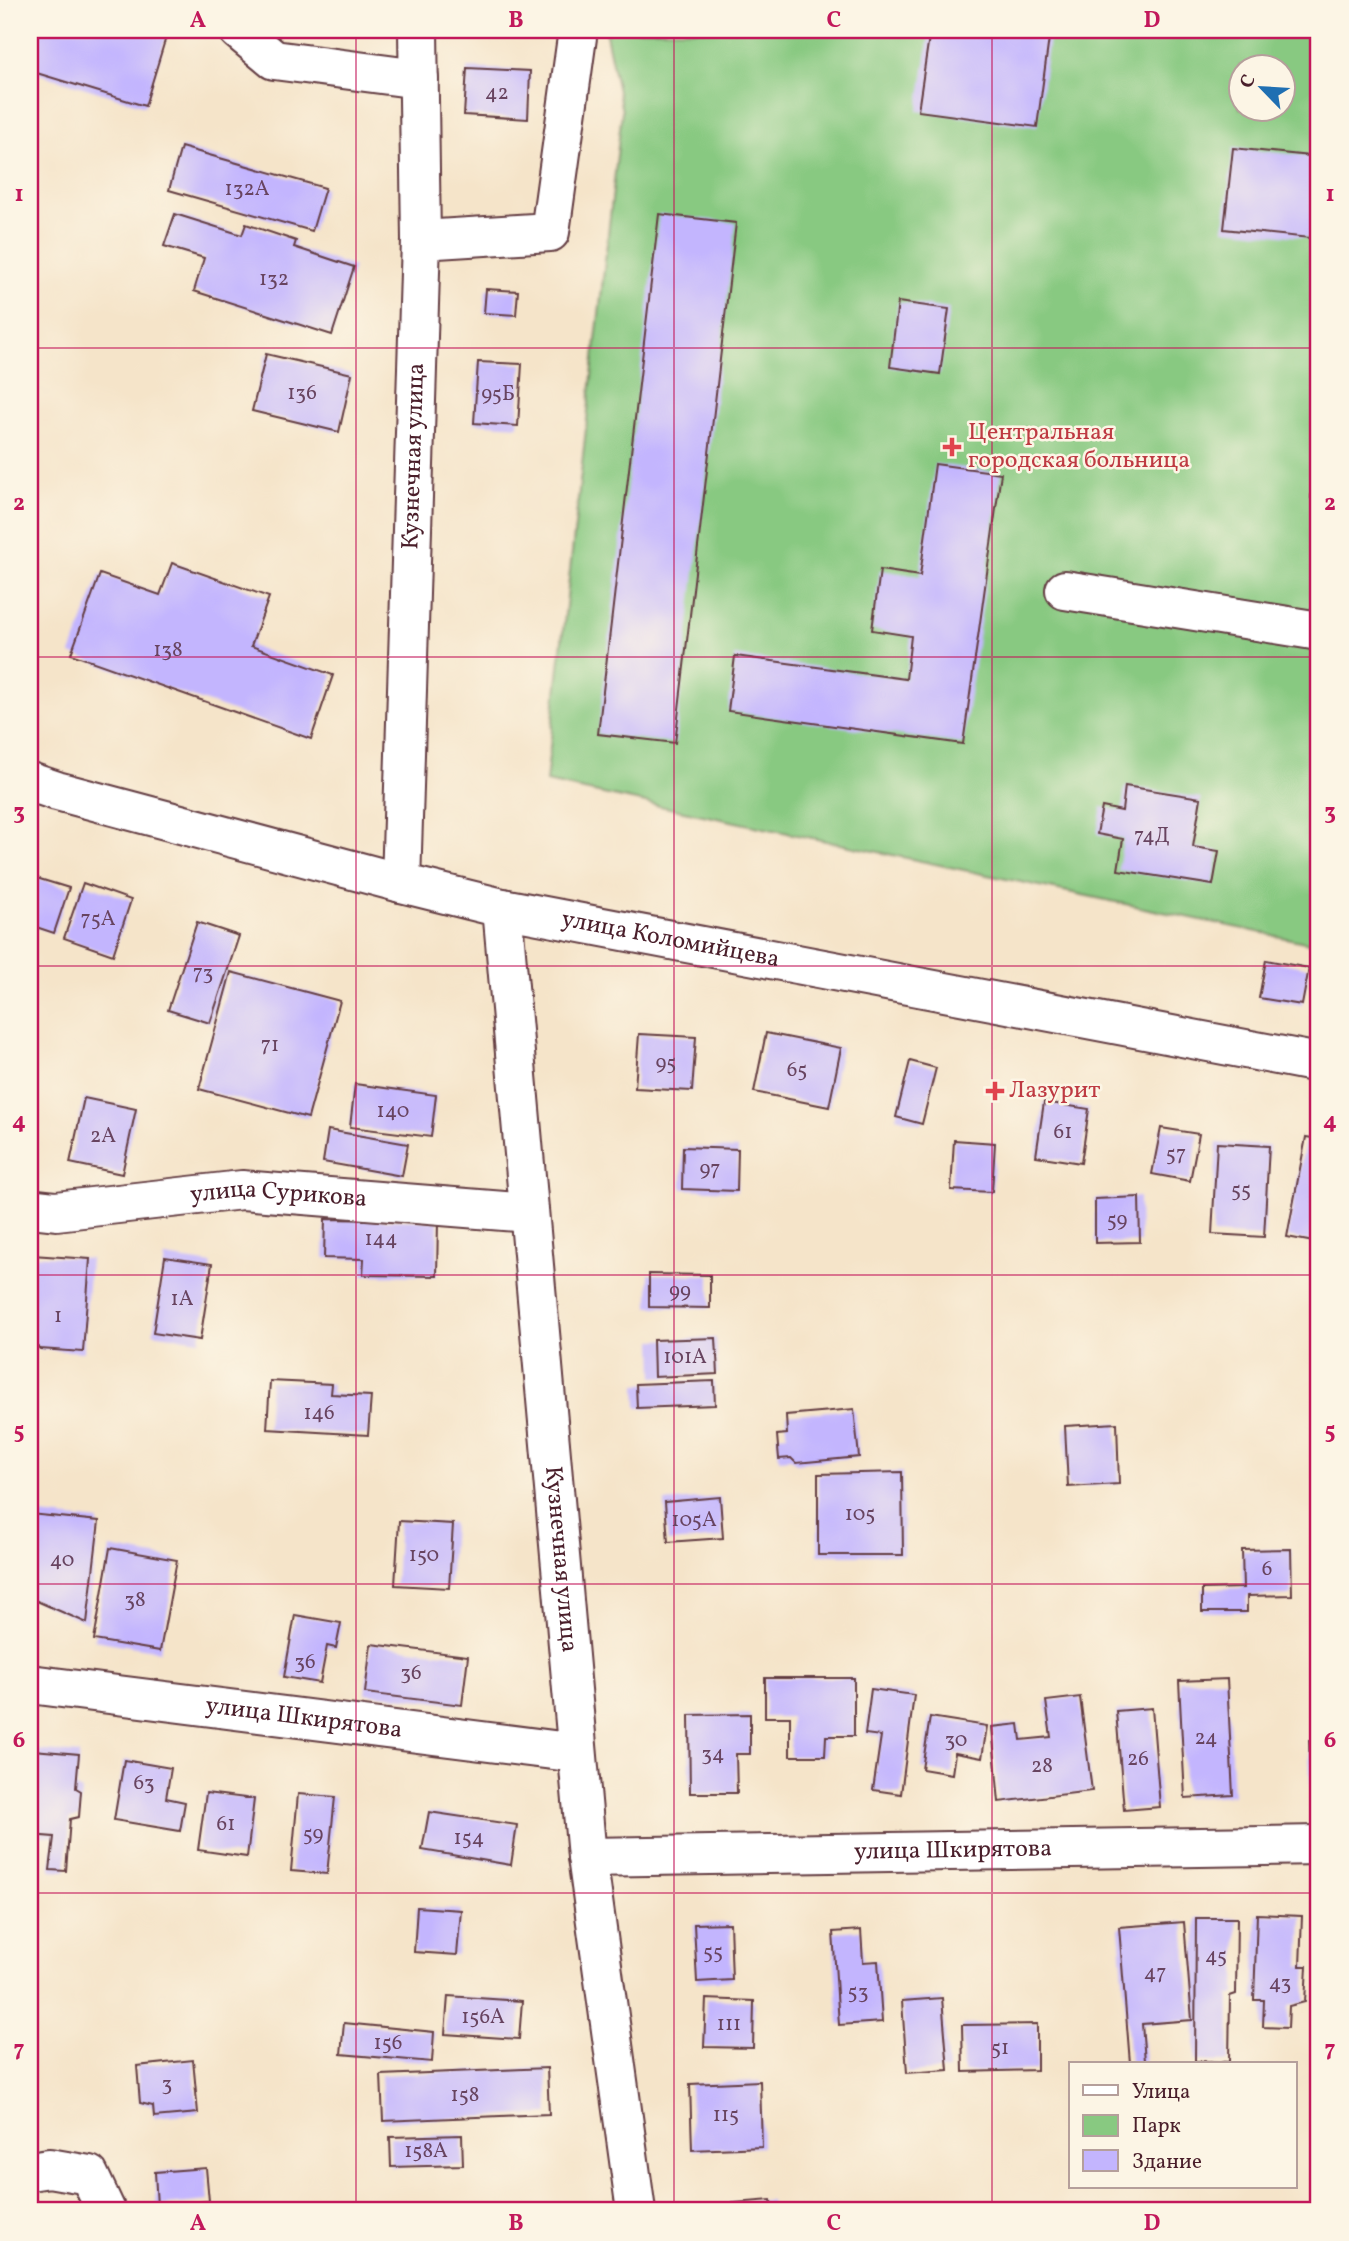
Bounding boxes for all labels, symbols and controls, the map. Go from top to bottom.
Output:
text: A [190,5,206,37]
text: B [508,5,524,37]
text: C [827,5,841,37]
text: D [1144,5,1161,37]
north arrow [1226,52,1296,122]
text: С [1234,71,1263,93]
house number: 42 [485,79,509,108]
house number: 132А [225,175,270,204]
text: 1 [14,179,24,211]
text: 1 [1325,179,1335,211]
house number: 132 [259,265,289,294]
street label: Кузнечная улица [394,362,434,550]
house number: 136 [287,379,317,408]
house number: 95Б [481,380,515,409]
place label: Центральная городская больница [968,416,1190,478]
marker: Центральная городская больница [942,437,962,457]
text: 2 [13,488,25,520]
text: 2 [1324,488,1336,520]
house number: 138 [153,636,183,665]
text: 3 [13,797,25,829]
text: 3 [1324,797,1336,829]
house number: 74Д [1134,822,1170,851]
street label: улица Коломийцева [558,903,782,977]
house number: 75А [80,905,116,934]
house number: 73 [193,959,213,988]
house number: 71 [261,1031,279,1060]
house number: 95 [656,1049,676,1078]
house number: 65 [787,1056,807,1085]
place label: Лазурит [1009,1074,1100,1108]
marker: Лазурит [987,1083,1003,1099]
house number: 140 [377,1097,409,1126]
text: 4 [12,1106,26,1138]
text: 4 [1323,1106,1337,1138]
house number: 61 [1054,1118,1072,1147]
house number: 2А [90,1122,116,1151]
house number: 57 [1166,1140,1186,1169]
house number: 97 [699,1155,721,1184]
street label: улица Сурикова [189,1173,368,1217]
house number: 55 [1231,1176,1251,1205]
house number: 59 [1107,1206,1127,1235]
house number: 144 [364,1225,398,1254]
house number: 99 [669,1277,691,1306]
house number: 1А [171,1285,194,1314]
house number: 1 [54,1302,62,1331]
house number: 101А [663,1343,707,1372]
house number: 146 [303,1399,335,1428]
text: 5 [13,1416,25,1448]
text: 5 [1324,1416,1336,1448]
street label: Кузнечная улица [535,1465,586,1654]
house number: 105 [845,1500,875,1529]
house number: 105А [671,1506,717,1535]
house number: 150 [409,1541,439,1570]
house number: 40 [50,1546,74,1575]
house number: 6 [1262,1555,1272,1584]
house number: 38 [124,1586,146,1615]
house number: 36 [294,1648,316,1677]
house number: 36 [400,1659,422,1688]
street label: улица Шкирятова [203,1689,404,1748]
house number: 24 [1194,1724,1218,1753]
text: 6 [13,1725,25,1757]
text: 6 [1324,1725,1336,1757]
house number: 30 [945,1726,967,1755]
house number: 34 [701,1740,725,1769]
house number: 26 [1127,1745,1149,1774]
house number: 28 [1031,1752,1053,1781]
house number: 63 [133,1769,155,1798]
house number: 61 [217,1810,235,1839]
house number: 59 [303,1820,323,1849]
house number: 154 [454,1824,484,1853]
street label: улица Шкирятова [854,1832,1052,1870]
house number: 55 [703,1938,723,1967]
house number: 45 [1205,1942,1227,1971]
house number: 47 [1144,1959,1166,1988]
house number: 43 [1269,1969,1291,1998]
house number: 53 [848,1978,868,2007]
house number: 156А [461,2003,505,2032]
house number: 111 [717,2010,741,2039]
house number: 156 [374,2029,402,2058]
text: 7 [14,2034,25,2066]
house number: 51 [991,2034,1009,2063]
text: 7 [1325,2034,1336,2066]
legend [1069,2062,1296,2188]
house number: 3 [162,2070,172,2099]
text: Улица [1132,2078,1190,2107]
house number: 158 [451,2081,479,2110]
house number: 115 [713,2101,739,2130]
text: Парк [1132,2112,1181,2141]
house number: 158А [404,2137,448,2166]
text: Здание [1132,2148,1202,2177]
text: A [190,2208,206,2240]
text: B [508,2208,524,2240]
text: C [827,2208,841,2240]
text: D [1144,2208,1161,2240]

